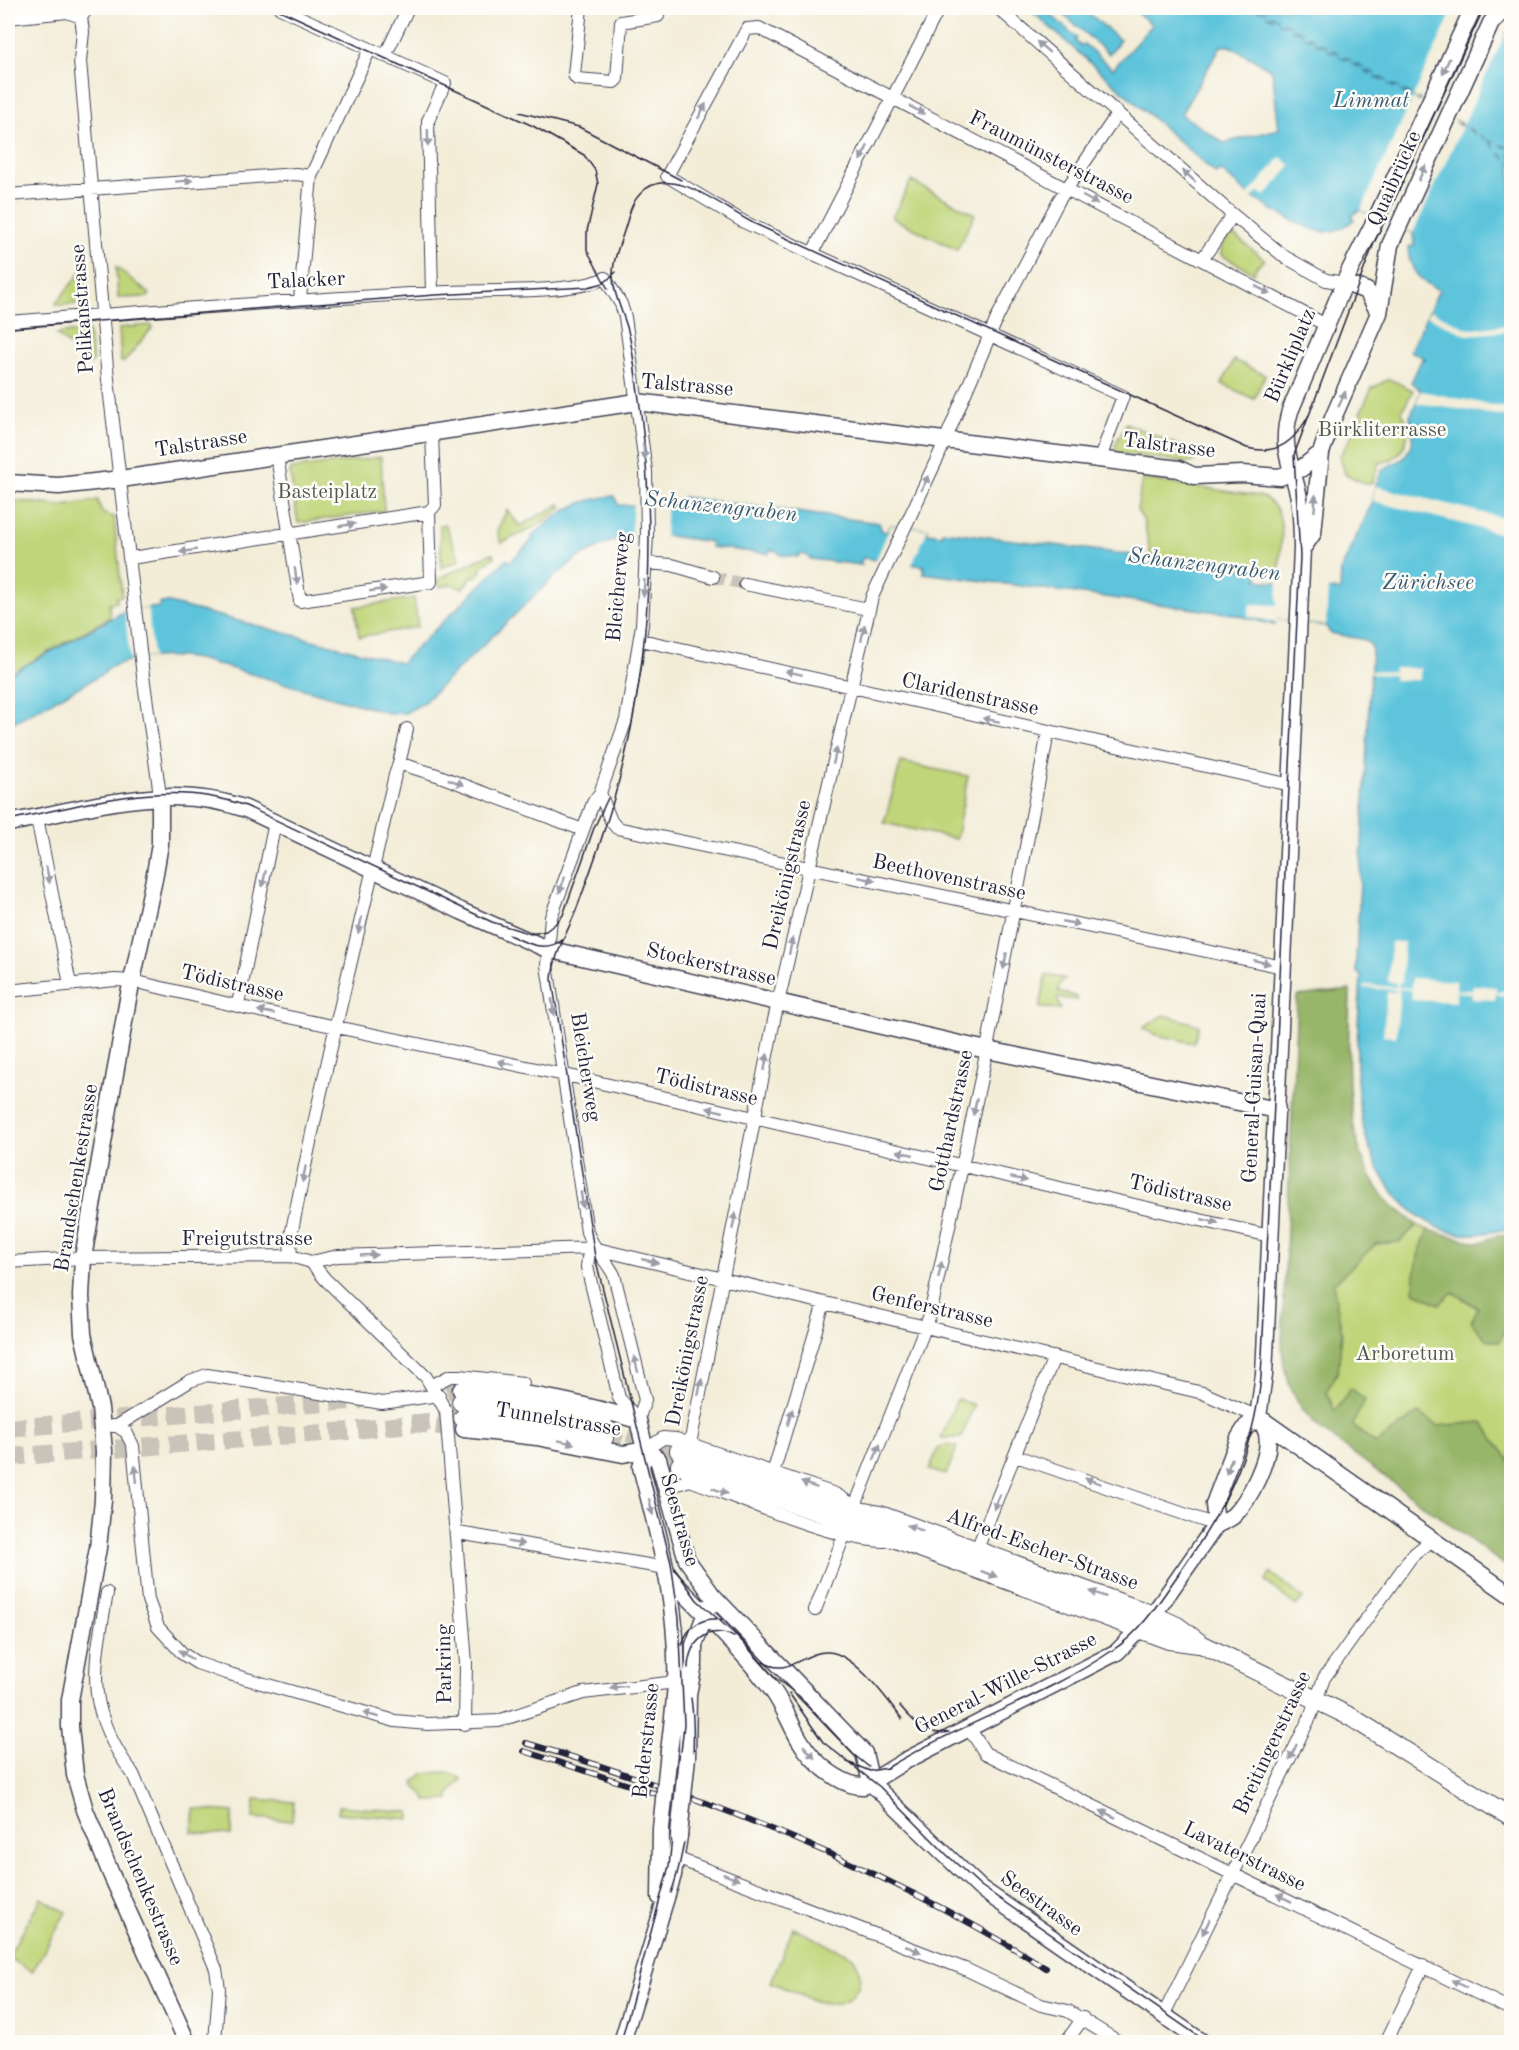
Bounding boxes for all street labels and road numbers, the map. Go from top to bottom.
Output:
street label: Fraumünsterstrasse [965,107,1137,209]
street label: Quaibrücke [1365,128,1425,230]
street label: Pelikanstrasse [68,243,98,375]
street label: Talacker [266,268,346,294]
street label: Bürkliplatz [1262,306,1320,406]
street label: Talstrasse [640,371,734,401]
street label: Talstrasse [153,426,249,462]
street label: Talstrasse [1121,430,1217,462]
street label: Bleicherweg [604,530,634,643]
street label: Claridenstrasse [899,670,1041,720]
street label: Dreikönigstrasse [761,798,815,952]
street label: Beethovenstrasse [870,851,1028,905]
street label: Stockerstrasse [644,940,778,990]
street label: Tödistrasse [178,962,286,1006]
street label: General-Guisan-Quai [1240,992,1270,1184]
street label: Bleicherweg [566,1011,604,1124]
street label: Gotthardstrasse [927,1048,977,1194]
street label: Tödistrasse [652,1066,760,1110]
street label: Brandschenkestrasse [52,1082,102,1274]
street label: Tödistrasse [1126,1172,1234,1216]
street label: Freigutstrasse [181,1229,313,1250]
street label: Dreikönigstrasse [663,1274,713,1428]
street label: Genferstrasse [869,1284,995,1332]
street label: Tunnelstrasse [493,1400,623,1440]
street label: Seestrasse [656,1471,702,1569]
street label: Alfred-Escher-Strasse [943,1505,1141,1595]
street label: Parkring [434,1623,456,1704]
street label: General-Wille-Strasse [912,1629,1100,1739]
street label: Breitingerstrasse [1231,1668,1315,1818]
street label: Bederstrasse [630,1682,664,1800]
street label: Brandschenkestrasse [93,1785,187,1969]
street label: Lavaterstrasse [1179,1818,1309,1896]
street label: Seestrasse [996,1867,1086,1941]

